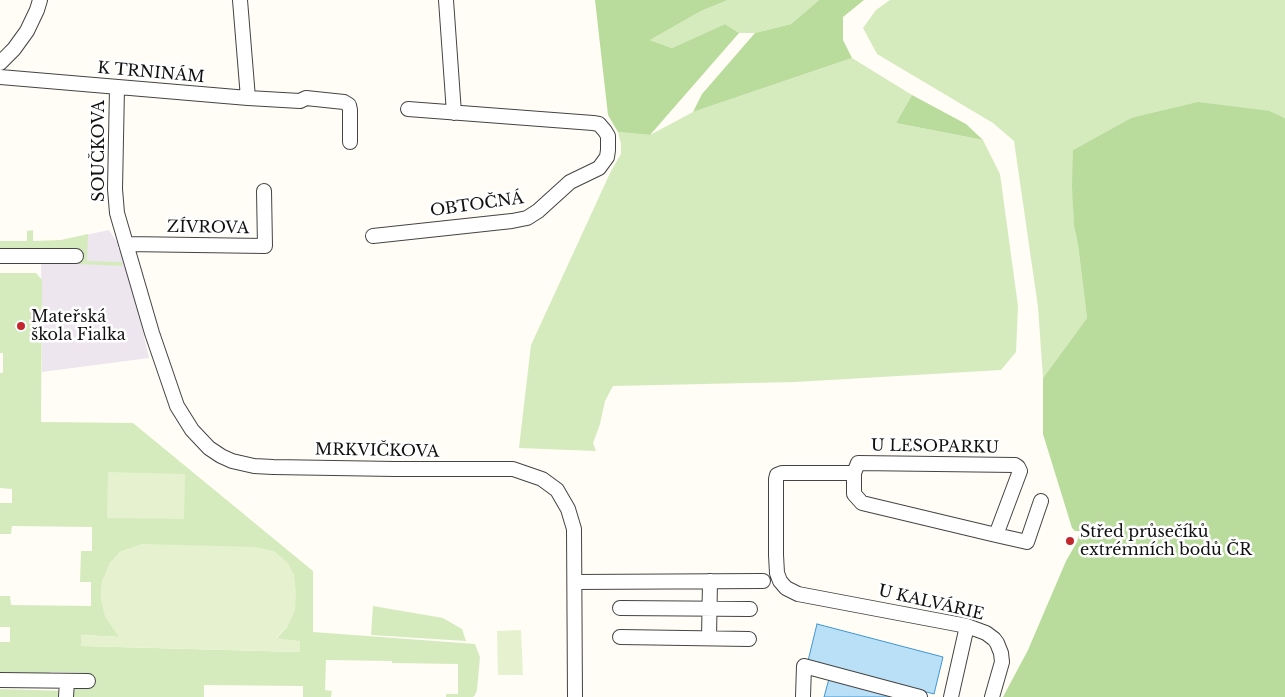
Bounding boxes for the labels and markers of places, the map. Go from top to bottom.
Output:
place label: Mateřská škola Fialka [31,307,126,345]
marker: Mateřská škola Fialka [15,320,27,332]
place label: Střed průsečíků extrémních bodů ČR [1080,522,1252,560]
marker: Střed průsečíků extrémních bodů ČR [1064,535,1076,547]

